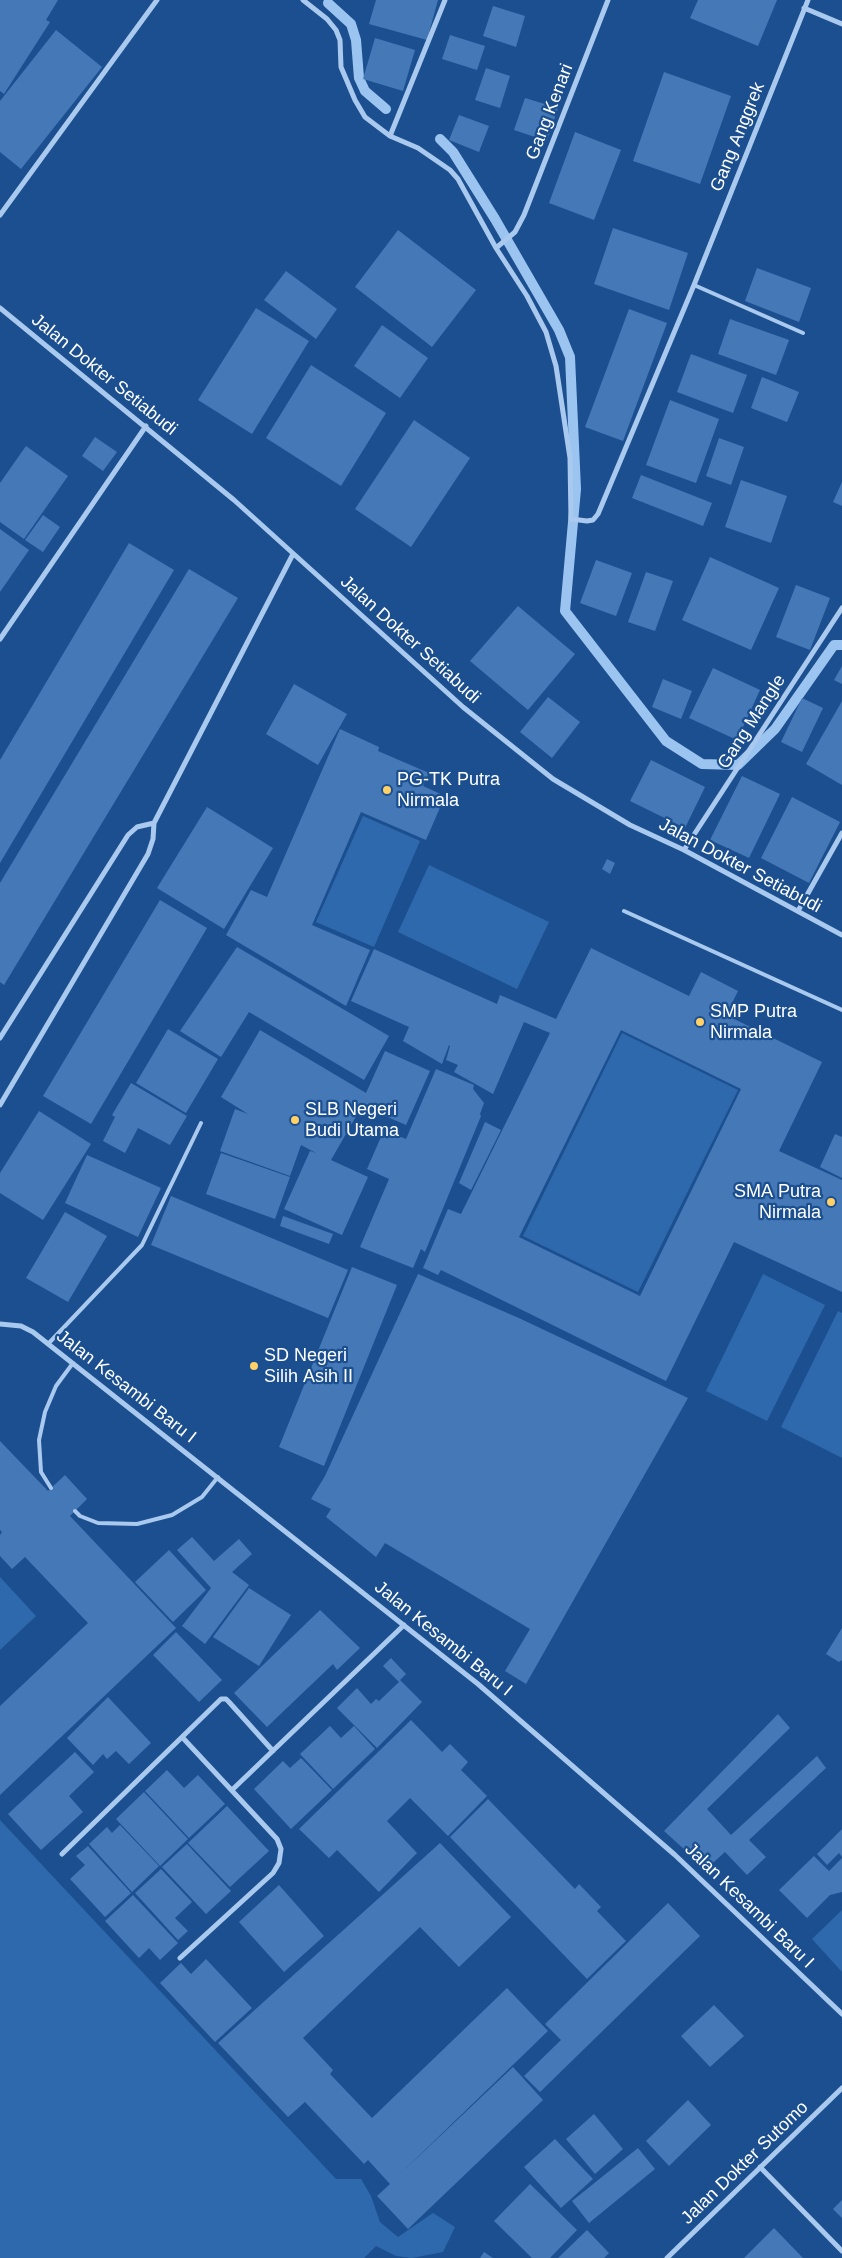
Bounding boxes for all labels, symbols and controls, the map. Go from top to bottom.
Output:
street label: Gang Kenari [522,61,578,163]
street label: Gang Anggrek [706,79,770,195]
street label: Jalan Dokter Setiabudi [27,310,181,440]
street label: Jalan Dokter Setiabudi [335,571,485,709]
street label: Gang Mangle [714,671,790,773]
place label: PG-TK Putra Nirmala [397,769,500,812]
marker: PG-TK Putra Nirmala [381,784,393,796]
street label: Jalan Dokter Setiabudi [655,814,825,918]
place label: SMP Putra Nirmala [710,1001,797,1044]
marker: SMP Putra Nirmala [694,1016,706,1028]
place label: SLB Negeri Budi Utama [305,1099,399,1142]
marker: SLB Negeri Budi Utama [289,1114,301,1126]
place label: SMA Putra Nirmala [734,1181,821,1224]
marker: SMA Putra Nirmala [825,1196,837,1208]
street label: Jalan Kesambi Baru I [52,1326,200,1448]
place label: SD Negeri Silih Asih II [264,1345,353,1388]
marker: SD Negeri Silih Asih II [248,1360,260,1372]
street label: Jalan Kesambi Baru I [370,1577,516,1701]
street label: Jalan Kesambi Baru I [680,1839,818,1973]
street label: Jalan Dokter Sutomo [677,2097,813,2229]

